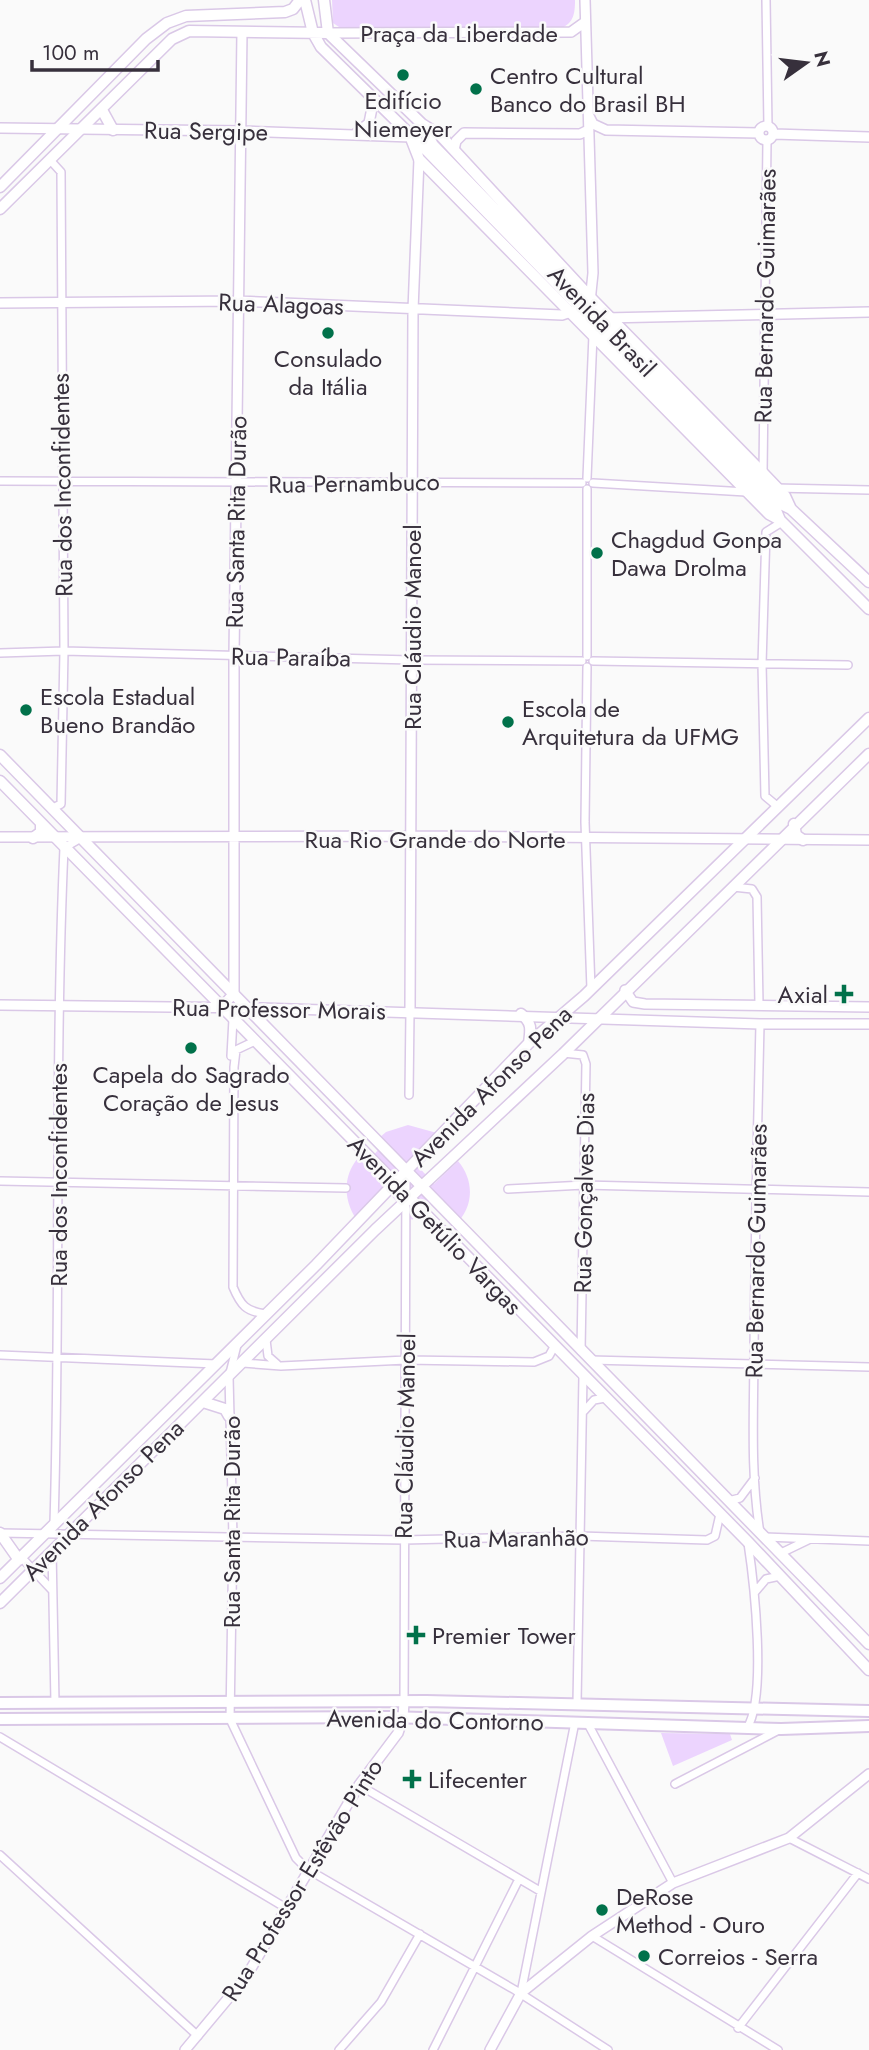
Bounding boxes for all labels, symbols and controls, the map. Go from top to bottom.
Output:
street label: Praça da Liberdade [360,16,558,51]
scale bar [32,28,158,72]
north arrow [771,28,841,98]
text: 100 m [42,38,99,68]
text: N [807,48,837,70]
place label: Centro Cultural Banco do Brasil BH [490,58,686,121]
marker: Edifício Niemeyer [395,67,411,83]
marker: Centro Cultural Banco do Brasil BH [468,81,484,97]
place label: Edifício Niemeyer [354,83,453,146]
street label: Rua Sergipe [144,112,268,150]
street label: Rua Bernardo Guimarães [745,168,785,424]
street label: Avenida Brasil [540,257,664,385]
street label: Rua Alagoas [218,284,344,324]
marker: Consulado da Itália [320,325,336,341]
place label: Consulado da Itália [274,341,382,404]
street label: Rua dos Inconfidentes [43,373,81,597]
street label: Rua Santa Rita Durão [217,415,255,629]
street label: Rua Pernambuco [268,464,440,502]
place label: Chagdud Gonpa Dawa Drolma [611,522,782,585]
street label: Rua Cláudio Manoel [395,524,430,730]
marker: Chagdud Gonpa Dawa Drolma [589,545,605,561]
street label: Rua Paraíba [231,638,351,676]
place label: Escola Estadual Bueno Brandão [40,679,195,742]
place label: Escola de Arquitetura da UFMG [522,691,739,754]
marker: Escola Estadual Bueno Brandão [18,702,34,718]
marker: Escola de Arquitetura da UFMG [500,714,516,730]
street label: Rua Rio Grande do Norte [304,822,566,857]
place label: Axial [778,977,828,1012]
marker: Axial [834,984,854,1004]
street label: Rua Professor Morais [172,990,386,1028]
street label: Avenida Afonso Pena [402,997,580,1175]
marker: Capela do Sagrado Coração de Jesus [183,1040,199,1056]
place label: Capela do Sagrado Coração de Jesus [92,1057,290,1120]
street label: Rua dos Inconfidentes [41,1063,76,1287]
street label: Rua Gonçalves Dias [565,1092,603,1294]
street label: Rua Bernardo Guimarães [736,1123,776,1379]
street label: Avenida Getúlio Vargas [340,1127,530,1323]
street label: Rua Cláudio Manoel [386,1333,424,1539]
street label: Avenida Afonso Pena [14,1411,192,1589]
street label: Rua Santa Rita Durão [214,1416,249,1628]
street label: Rua Maranhão [443,1519,589,1557]
place label: Premier Tower [432,1618,576,1653]
marker: Premier Tower [406,1625,426,1645]
street label: Avenida do Contorno [326,1701,544,1739]
street label: Rua Professor Estêvão Pinto [213,1752,391,2008]
place label: Lifecenter [428,1762,528,1797]
marker: Lifecenter [402,1769,422,1789]
place label: DeRose Method - Ouro [616,1879,765,1942]
marker: DeRose Method - Ouro [594,1902,610,1918]
place label: Correios - Serra [658,1939,818,1974]
marker: Correios - Serra [636,1948,652,1964]

